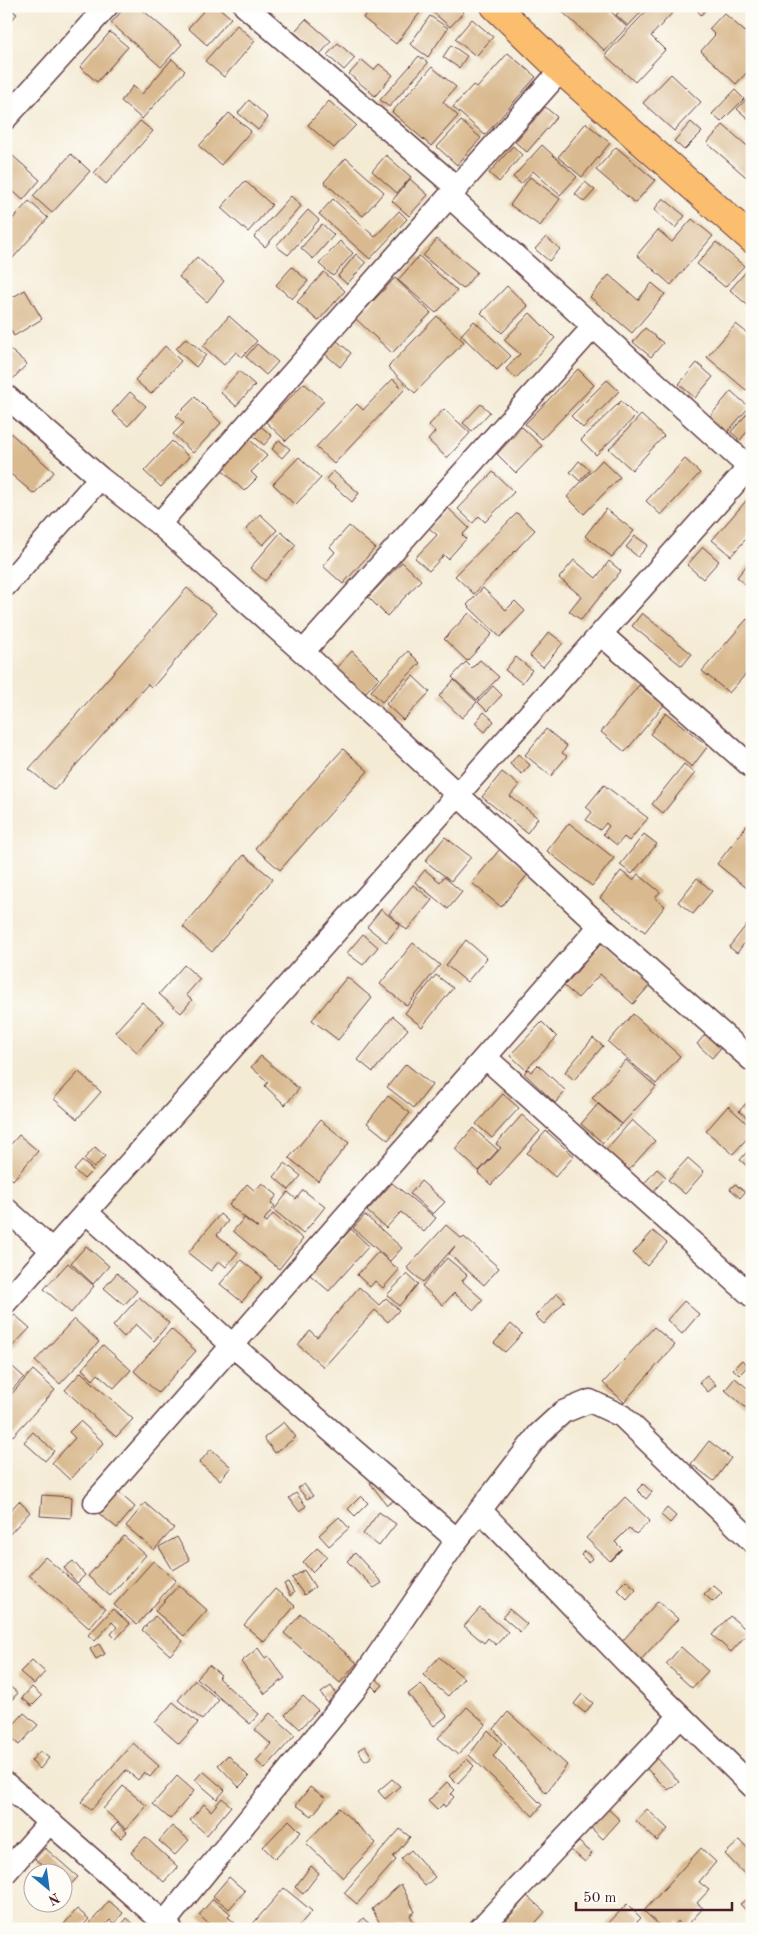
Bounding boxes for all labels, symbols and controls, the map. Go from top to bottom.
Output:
north arrow [22,1862,72,1912]
scale bar [576,1880,732,1912]
text: N [45,1890,62,1907]
text: 50 m [583,1891,617,1906]

